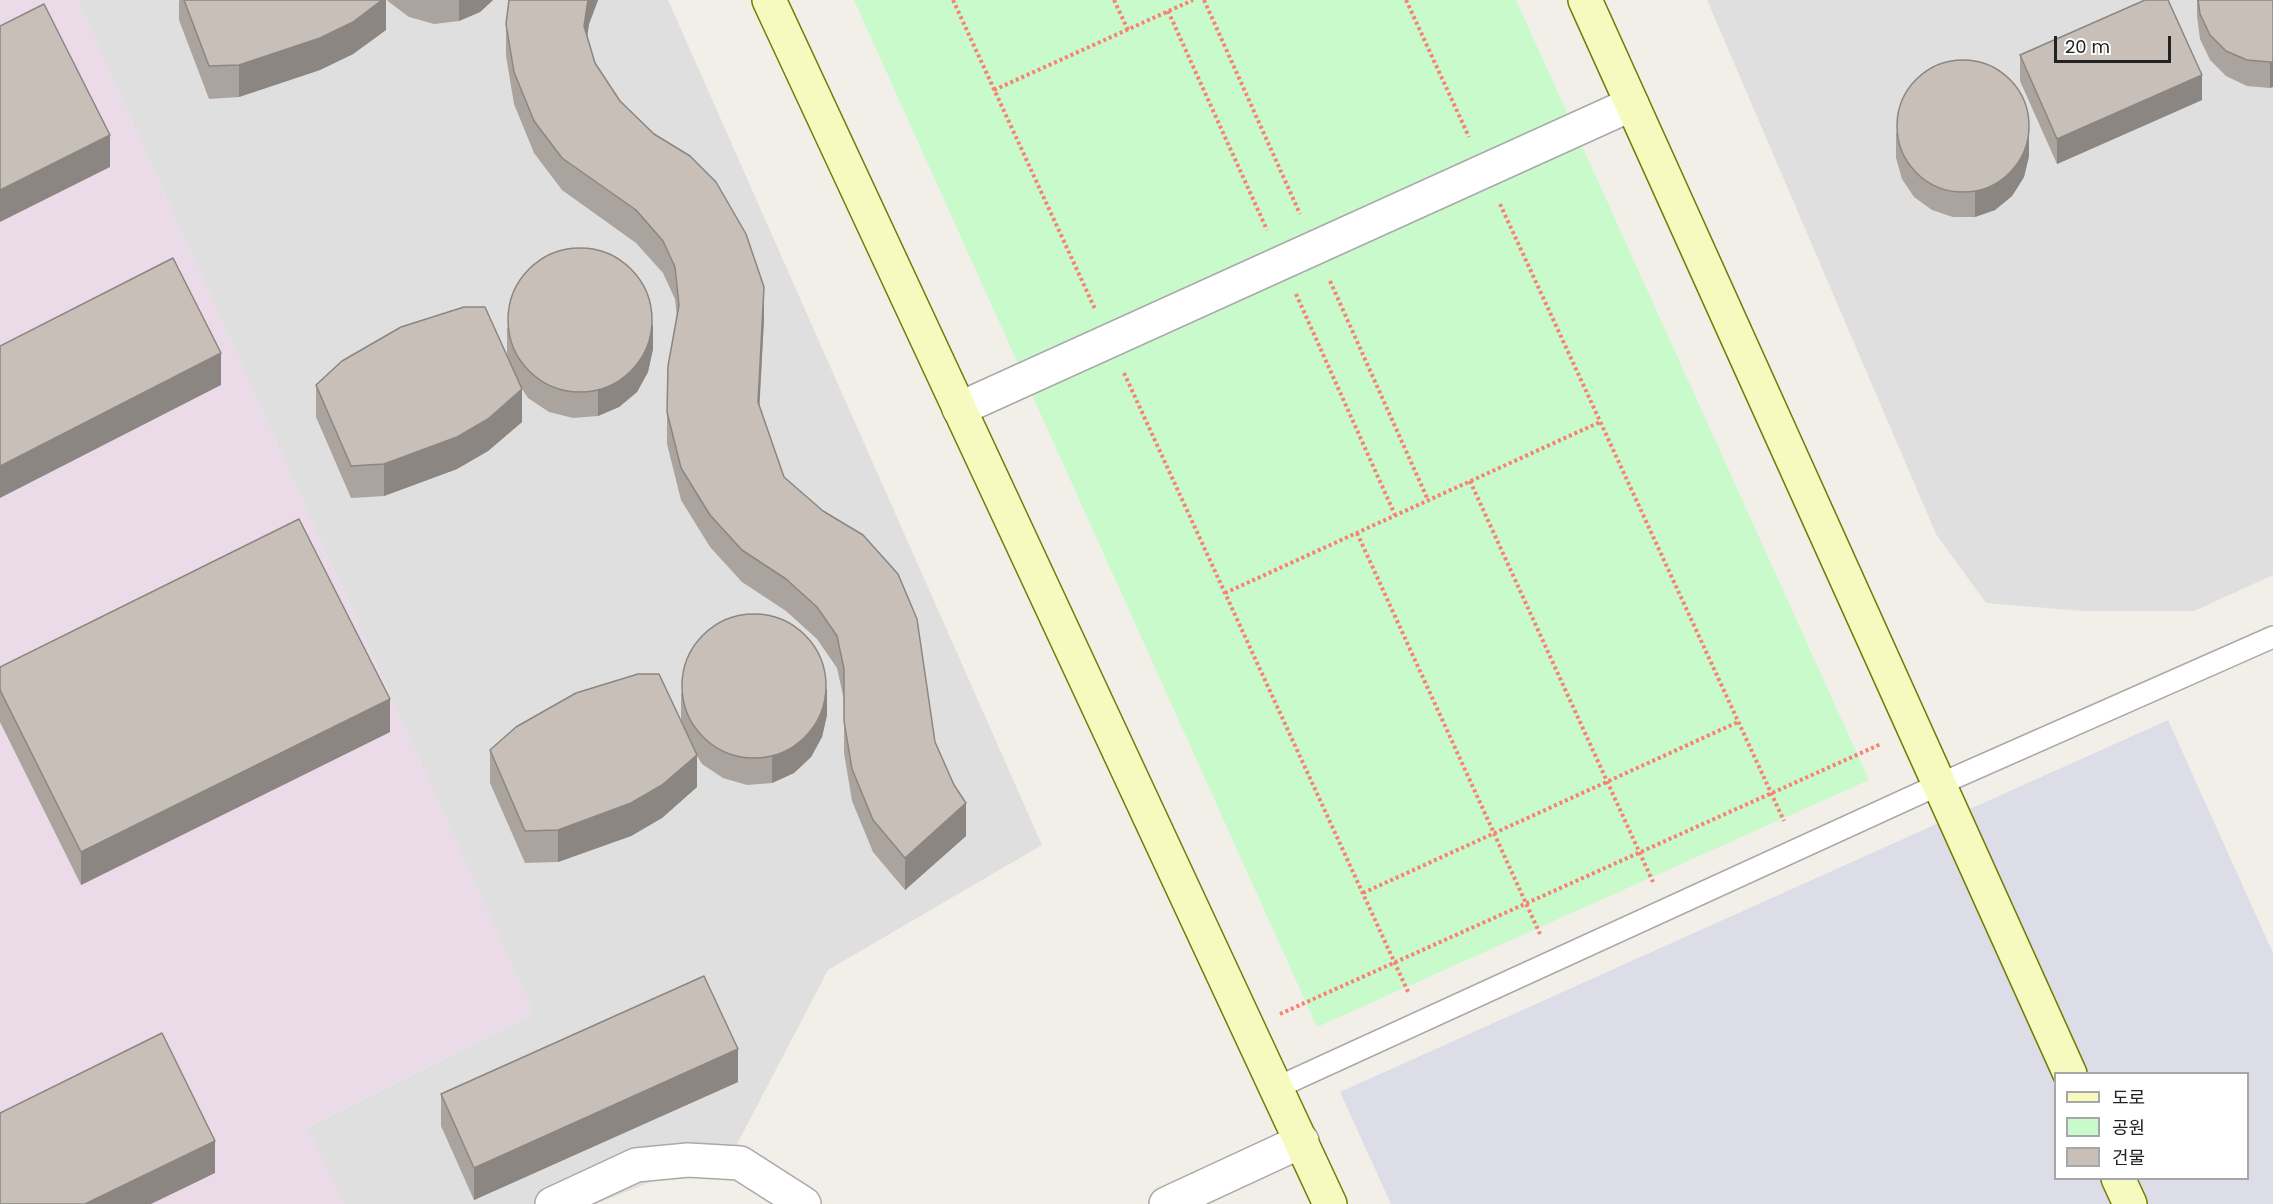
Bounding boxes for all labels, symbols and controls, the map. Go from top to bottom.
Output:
scale bar [2057,24,2174,62]
text: 20 m [2065,34,2110,59]
legend [2054,1072,2249,1180]
text: 도로 [2112,1085,2145,1110]
text: 공원 [2112,1115,2145,1140]
text: 건물 [2112,1145,2145,1170]

